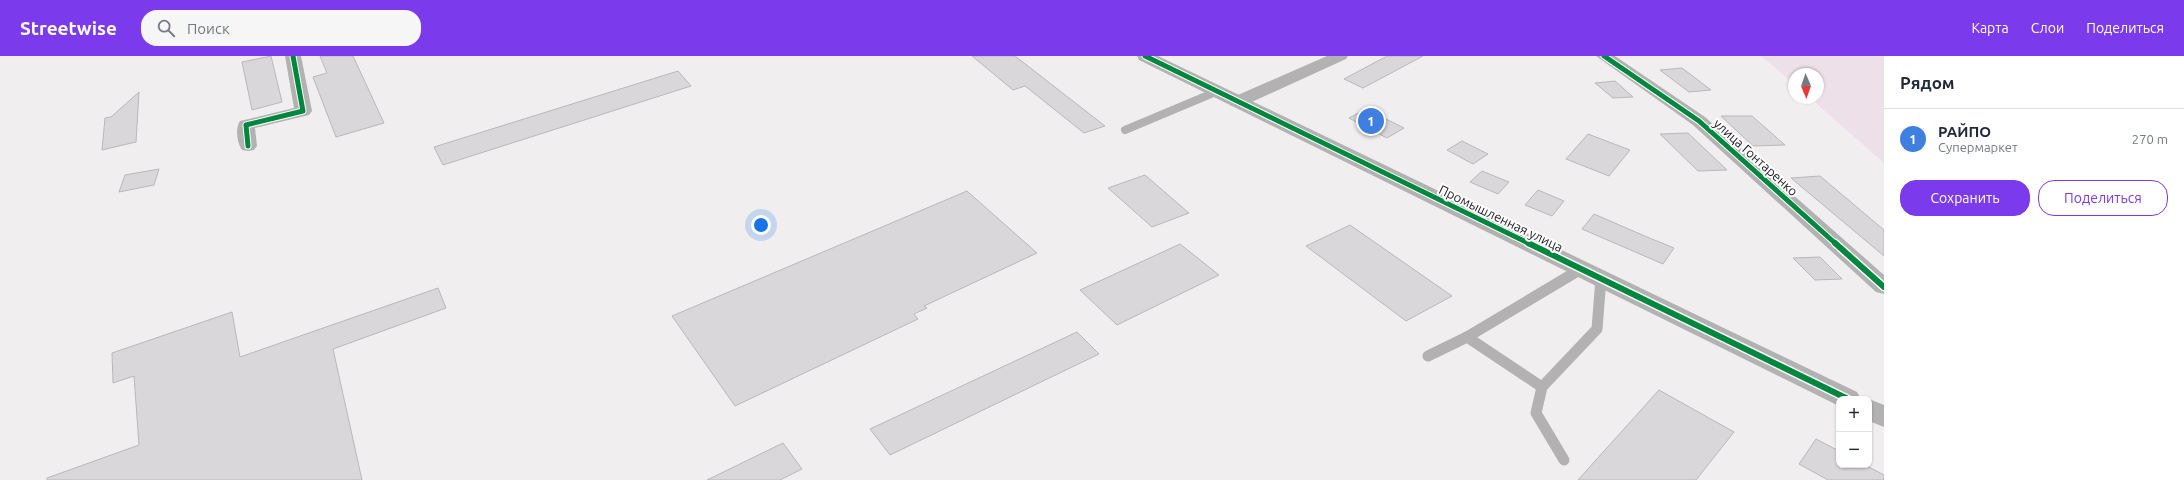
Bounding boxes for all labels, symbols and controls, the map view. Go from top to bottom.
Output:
search box [141,10,421,46]
text: Streetwise [20,17,117,39]
icon: search [155,17,177,39]
text: Поиск [187,20,230,37]
text: Карта [1971,20,2009,36]
text: Слои [2031,20,2064,36]
text: Поделиться [2086,20,2164,36]
north arrow [1788,68,1824,104]
text: Рядом [1900,73,1955,92]
pin: 1 [1358,106,1384,136]
street label: улица Гонтаренко [1711,116,1801,198]
text: РАЙПО [1938,123,1991,140]
text: 1 [1909,132,1917,146]
text: 270 m [2132,132,2168,146]
text: Супермаркет [1938,140,2018,154]
button: Сохранить [1900,180,2030,216]
button: Поделиться [2038,180,2168,216]
street label: Промышленная улица [1437,182,1565,254]
your location [751,215,771,235]
map controls [1836,396,1872,468]
button: + [1836,396,1872,432]
button: − [1836,432,1872,468]

